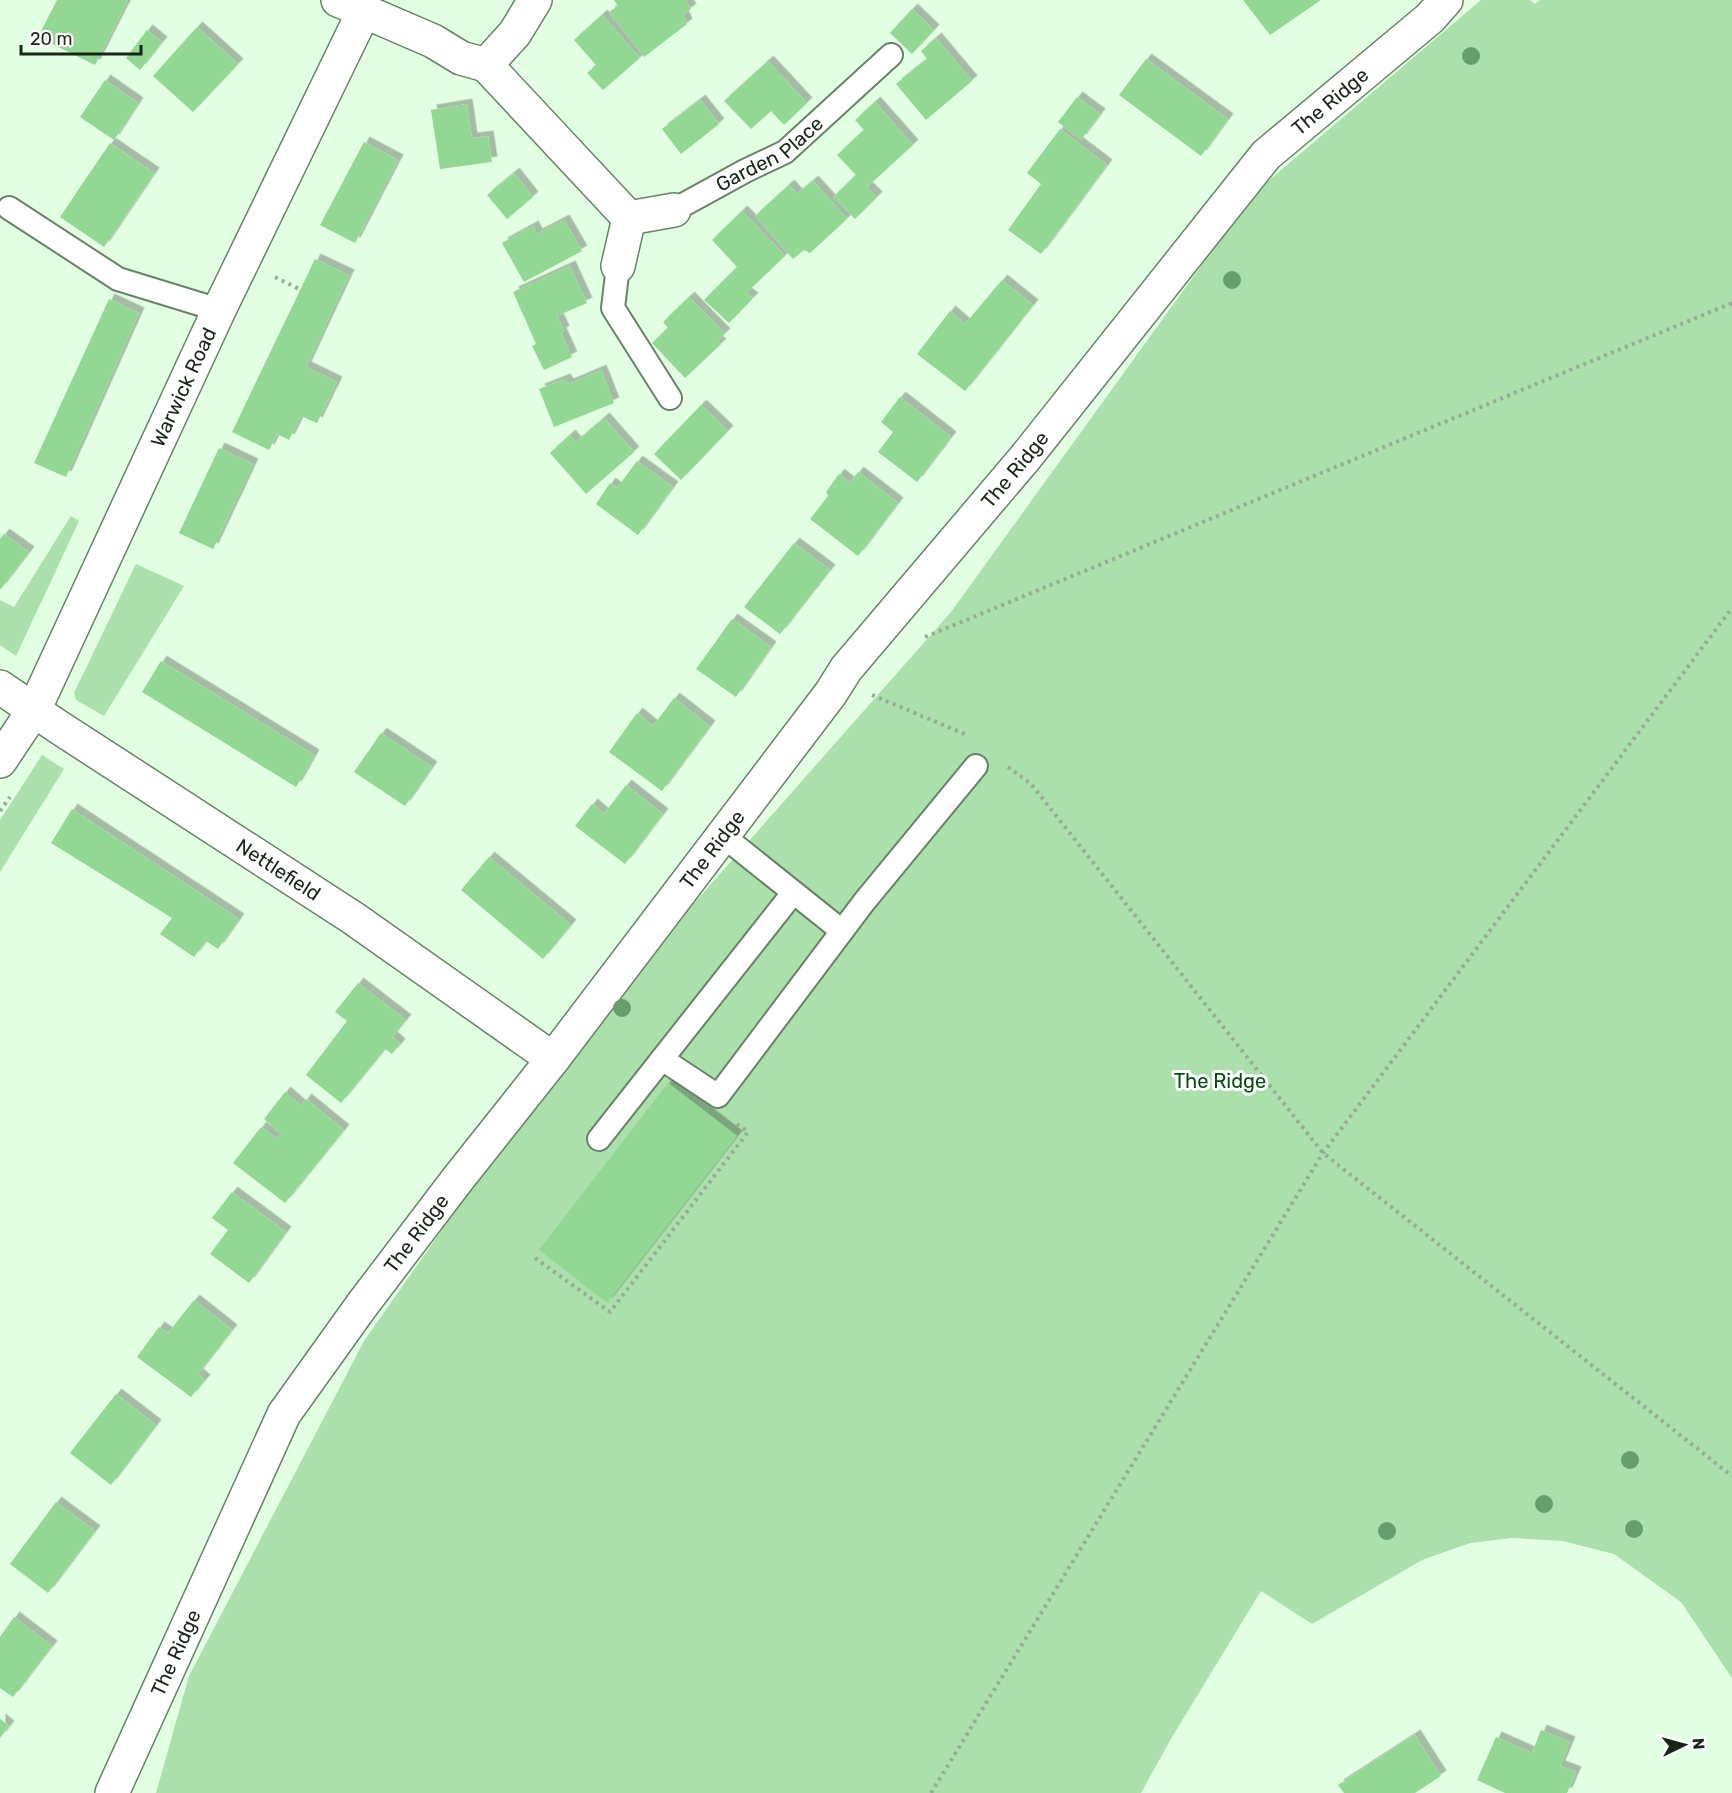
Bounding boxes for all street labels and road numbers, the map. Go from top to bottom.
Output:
street label: The Ridge [1287,63,1373,140]
street label: Garden Place [712,111,828,197]
street label: Warwick Road [145,324,221,451]
street label: The Ridge [976,426,1054,513]
street label: The Ridge [675,805,750,893]
street label: Nettlefield [232,834,325,906]
street label: The Ridge [379,1189,454,1278]
street label: The Ridge [146,1606,206,1700]

